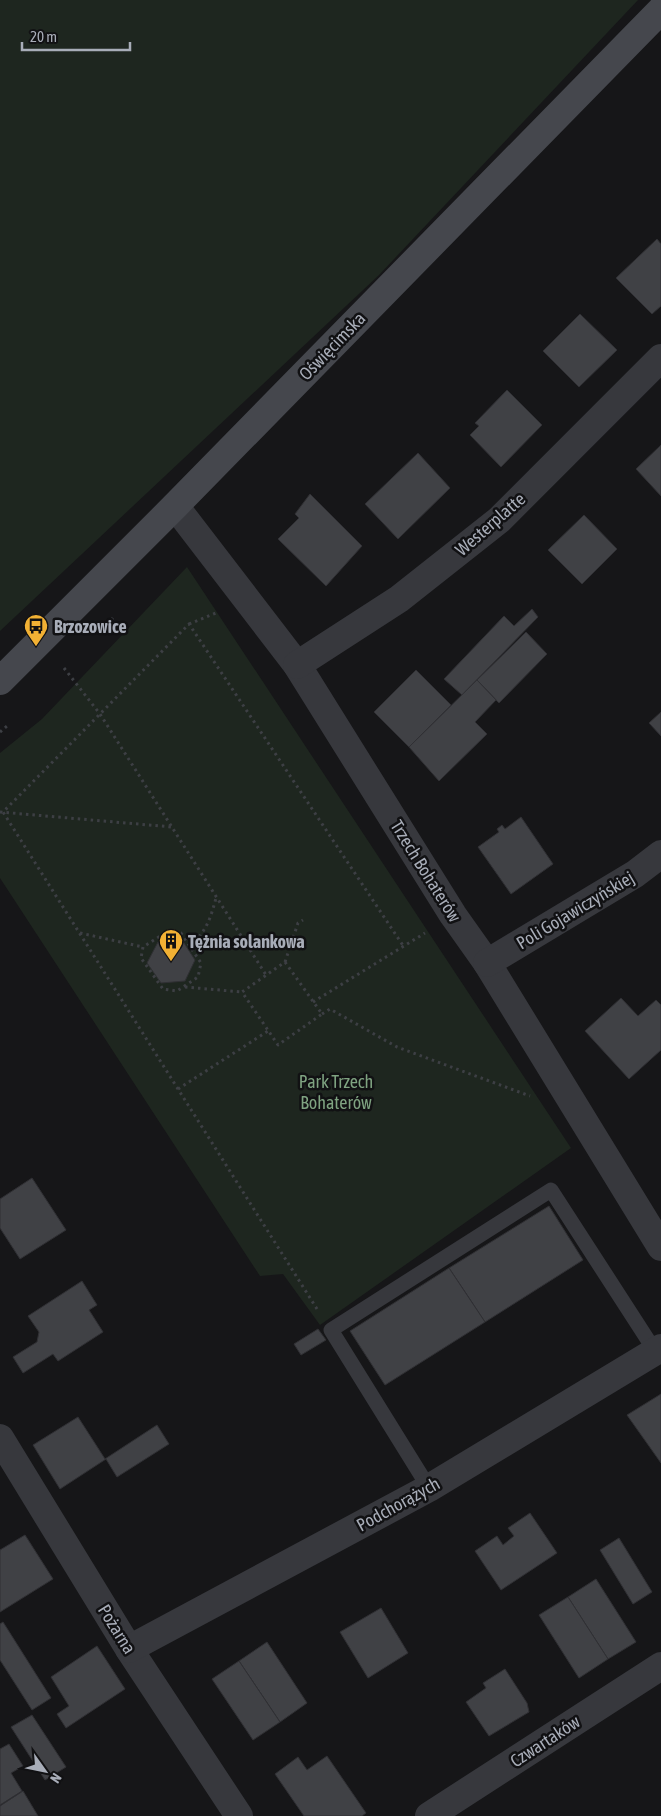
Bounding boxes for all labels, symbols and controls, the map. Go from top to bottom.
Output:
scale bar [22,20,130,52]
text: 20 m [30,28,57,45]
street label: Oświęcimska [294,308,370,384]
street label: Westerplatte [451,488,529,560]
bus stop icon: Brzozowice [23,613,49,647]
place label: Brzozowice [54,616,127,637]
street label: Trzech Bohaterów [386,816,466,926]
street label: Poli Gojawiczyńskiej [512,867,638,953]
building icon: Tężnia solankowa [158,928,184,962]
place label: Tężnia solankowa [188,931,305,952]
park label: Park Trzech Bohaterów [299,1071,373,1113]
street label: Podchorążych [353,1473,443,1535]
street label: Pożarna [94,1600,140,1658]
street label: Czwartaków [506,1711,584,1771]
north arrow [20,1746,70,1796]
text: N [47,1770,65,1786]

